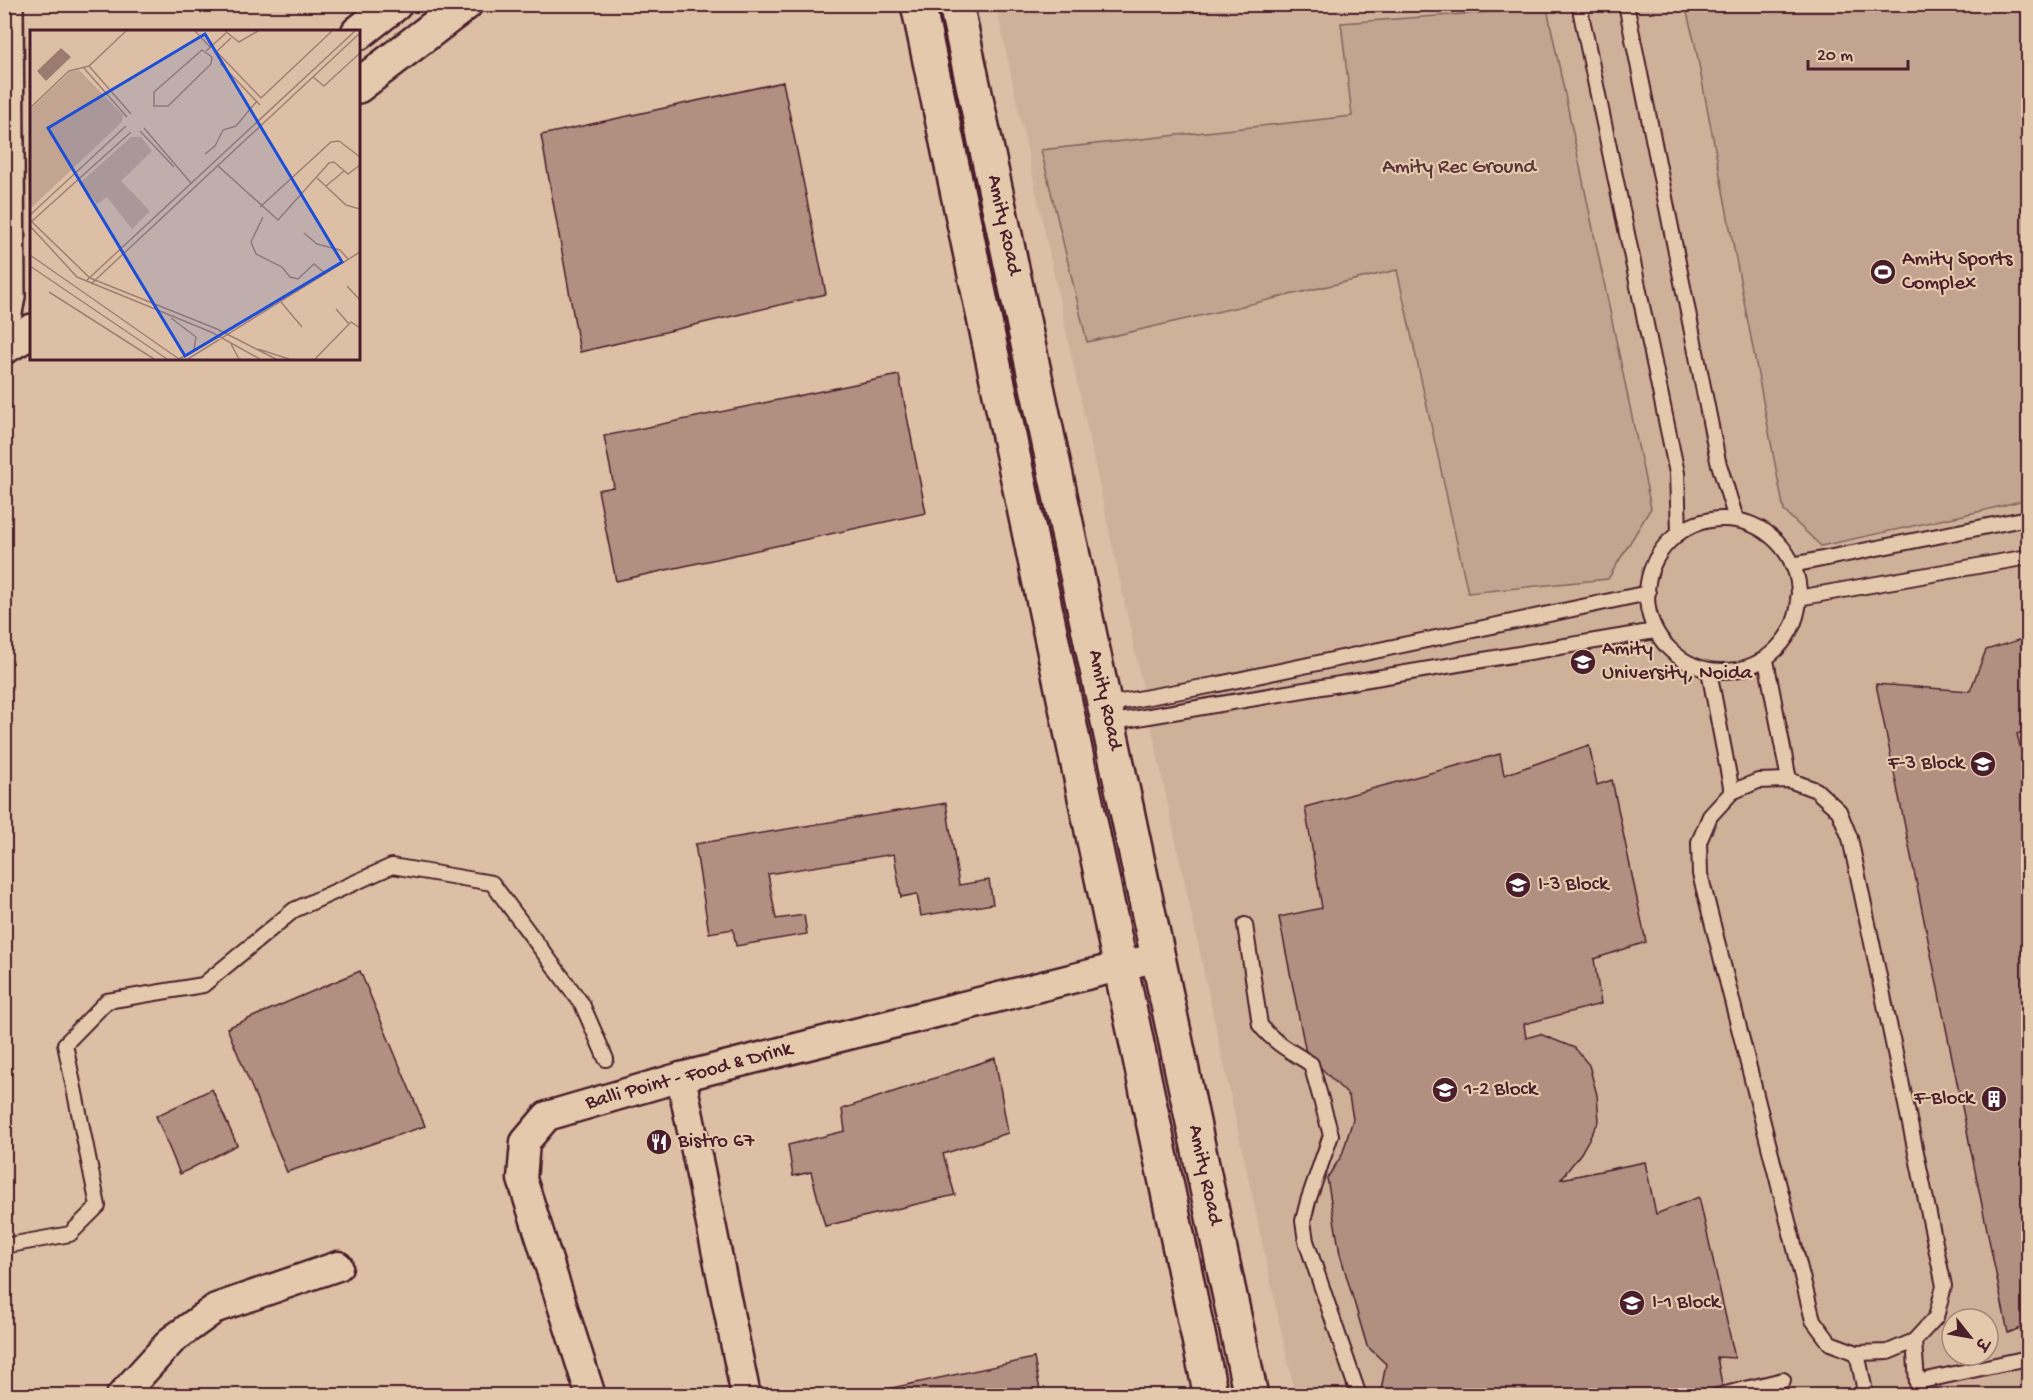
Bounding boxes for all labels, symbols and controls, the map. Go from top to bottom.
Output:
inset map [30,30,360,360]
scale bar [1808,33,1908,71]
text: 20 m [1817,46,1853,67]
park label: Amity Rec Ground [1382,156,1537,181]
street label: Amity Road [980,173,1026,279]
place label: Amity Sports Complex [1902,248,2014,297]
sports icon: Amity Sports Complex [1868,257,1898,287]
place label: Amity University, Noida [1602,638,1753,687]
school or university icon: Amity University, Noida [1568,647,1598,677]
street label: Amity Road [1081,648,1127,754]
school or university icon: F-3 Block [1968,749,1998,779]
place label: F-3 Block [1887,752,1967,777]
school or university icon: I-3 Block [1503,870,1533,900]
place label: I-3 Block [1538,873,1611,898]
street label: Balli Point - Food & Drink [582,1037,798,1117]
school or university icon: 1-2 Block [1430,1075,1460,1105]
place label: 1-2 Block [1463,1078,1540,1103]
building icon: F-Block [1979,1084,2009,1114]
place label: F-Block [1913,1087,1977,1112]
street label: Amity Road [1181,1123,1227,1229]
restaurant icon: Bistro 67 [644,1127,674,1157]
place label: Bistro 67 [677,1130,756,1155]
school or university icon: I-1 Block [1617,1288,1647,1318]
place label: I-1 Block [1652,1291,1722,1316]
north arrow [1940,1307,2000,1367]
text: उ [1968,1332,1992,1354]

